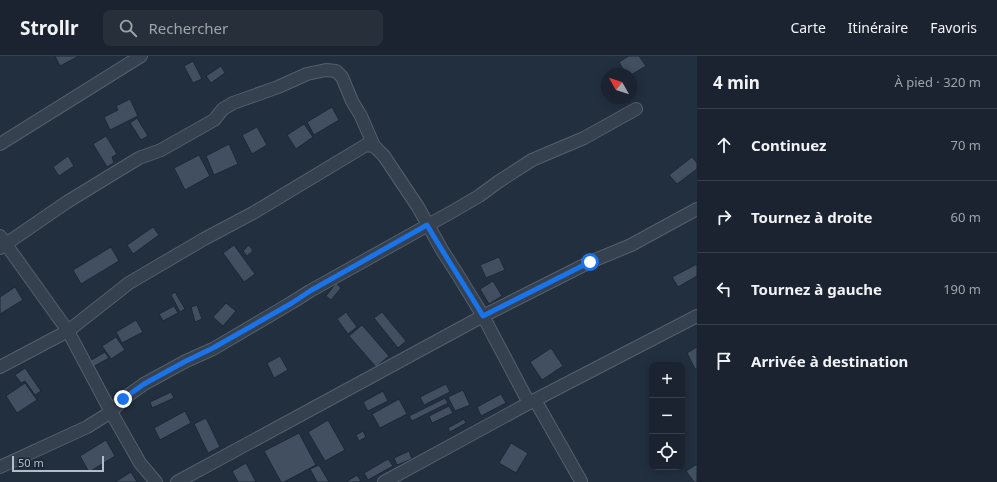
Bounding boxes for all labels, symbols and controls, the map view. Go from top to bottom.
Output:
search box [103,10,383,46]
text: Strollr [20,15,79,41]
icon: search [117,17,139,39]
text: Rechercher [149,18,228,38]
text: Carte [790,18,826,37]
text: Itinéraire [848,18,908,37]
text: Favoris [930,18,977,37]
north arrow [601,68,637,104]
text: 4 min [713,71,760,94]
text: À pied · 320 m [895,73,981,91]
icon: ahead [713,134,735,156]
text: Continuez [751,135,826,155]
text: 70 m [951,136,981,154]
icon: right [713,206,735,228]
text: Tournez à droite [751,207,872,227]
text: 60 m [951,208,981,226]
route start [581,253,599,271]
icon: left [713,278,735,300]
text: Tournez à gauche [751,279,882,299]
text: 190 m [943,280,981,298]
icon: arrive [713,350,735,372]
text: Arrivée à destination [751,351,908,371]
map controls [649,362,685,470]
button: + [649,362,685,398]
route end [114,390,132,408]
button: − [649,398,685,434]
button: locate [649,434,685,470]
scale bar [12,454,104,473]
text: 50 m [18,455,44,470]

